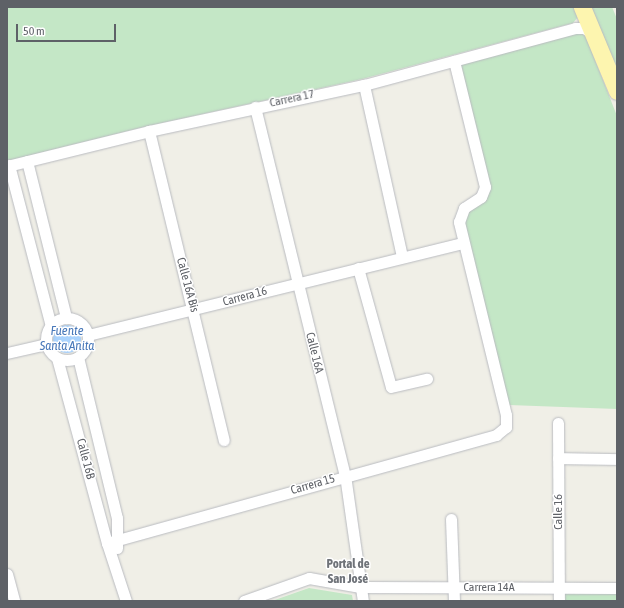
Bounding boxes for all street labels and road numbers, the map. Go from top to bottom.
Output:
street label: Carrera 17 [268,87,316,111]
street label: Calle 16A Bis [173,256,201,314]
street label: Carrera 16 [221,284,269,310]
street label: Calle 16A [302,331,326,375]
street label: Calle 16B [73,437,97,481]
street label: Carrera 15 [289,472,337,498]
street label: Calle 16 [552,494,566,530]
street label: Carrera 14A [463,581,515,595]

